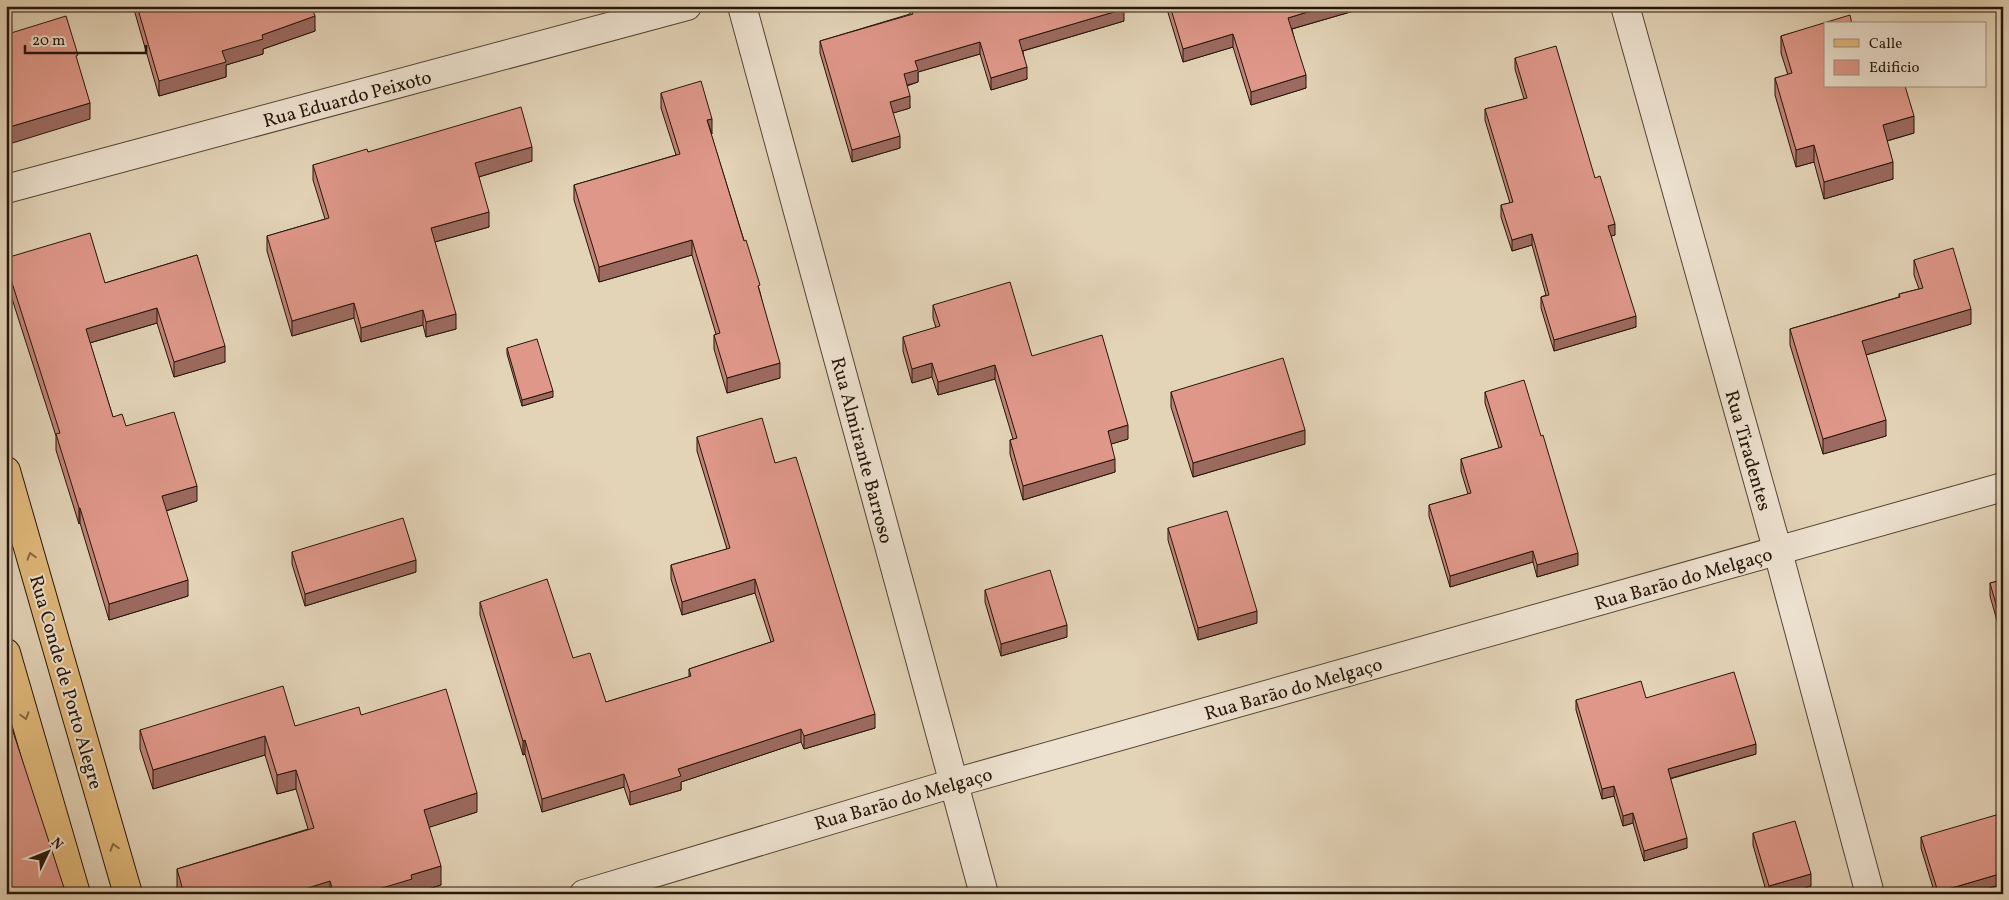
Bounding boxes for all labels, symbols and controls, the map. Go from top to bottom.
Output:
scale bar [25,22,146,54]
legend [1824,22,1986,88]
text: 20 m [32,31,65,52]
text: Calle [1869,34,1902,55]
text: Edificio [1869,58,1920,79]
street label: Rua Eduardo Peixoto [260,65,435,135]
street label: Rua Almirante Barroso [824,354,898,547]
street label: Rua Tiradentes [1717,387,1777,514]
street label: Rua Barão do Melgaço [1592,542,1776,618]
one-way arrow [26,553,36,561]
street label: Rua Conde de Porto Alegre [22,572,108,793]
street label: Rua Barão do Melgaço [1202,652,1386,728]
one-way arrow [19,712,29,720]
street label: Rua Barão do Melgaço [812,762,996,838]
north arrow [22,828,72,878]
text: N [46,834,67,854]
one-way arrow [110,843,120,851]

